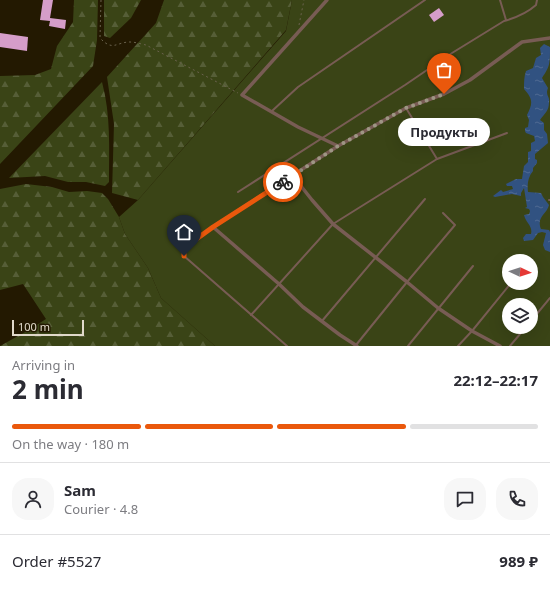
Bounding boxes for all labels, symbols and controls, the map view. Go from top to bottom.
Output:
pin [427,53,461,94]
icon: bag [433,59,455,81]
callout: Продукты [398,118,490,146]
text: Продукты [410,123,478,141]
courier [263,162,303,202]
icon: bike [272,171,294,193]
pin [167,215,201,256]
icon: home [173,221,195,243]
north arrow [502,254,538,290]
map controls [502,254,538,334]
button: layers [502,298,538,334]
scale bar [12,318,84,337]
text: 100 m [18,319,50,334]
text: Arriving in [12,356,75,374]
text: 22:12–22:17 [453,370,538,390]
text: 2 min [12,371,84,407]
text: On the way · 180 m [12,435,129,453]
button: person [12,478,54,520]
button: chat [444,478,486,520]
button: phone [496,478,538,520]
text: Sam [64,480,96,500]
text: Courier · 4.8 [64,500,138,518]
text: Order #5527 [12,551,101,571]
text: 989 ₽ [499,551,538,571]

